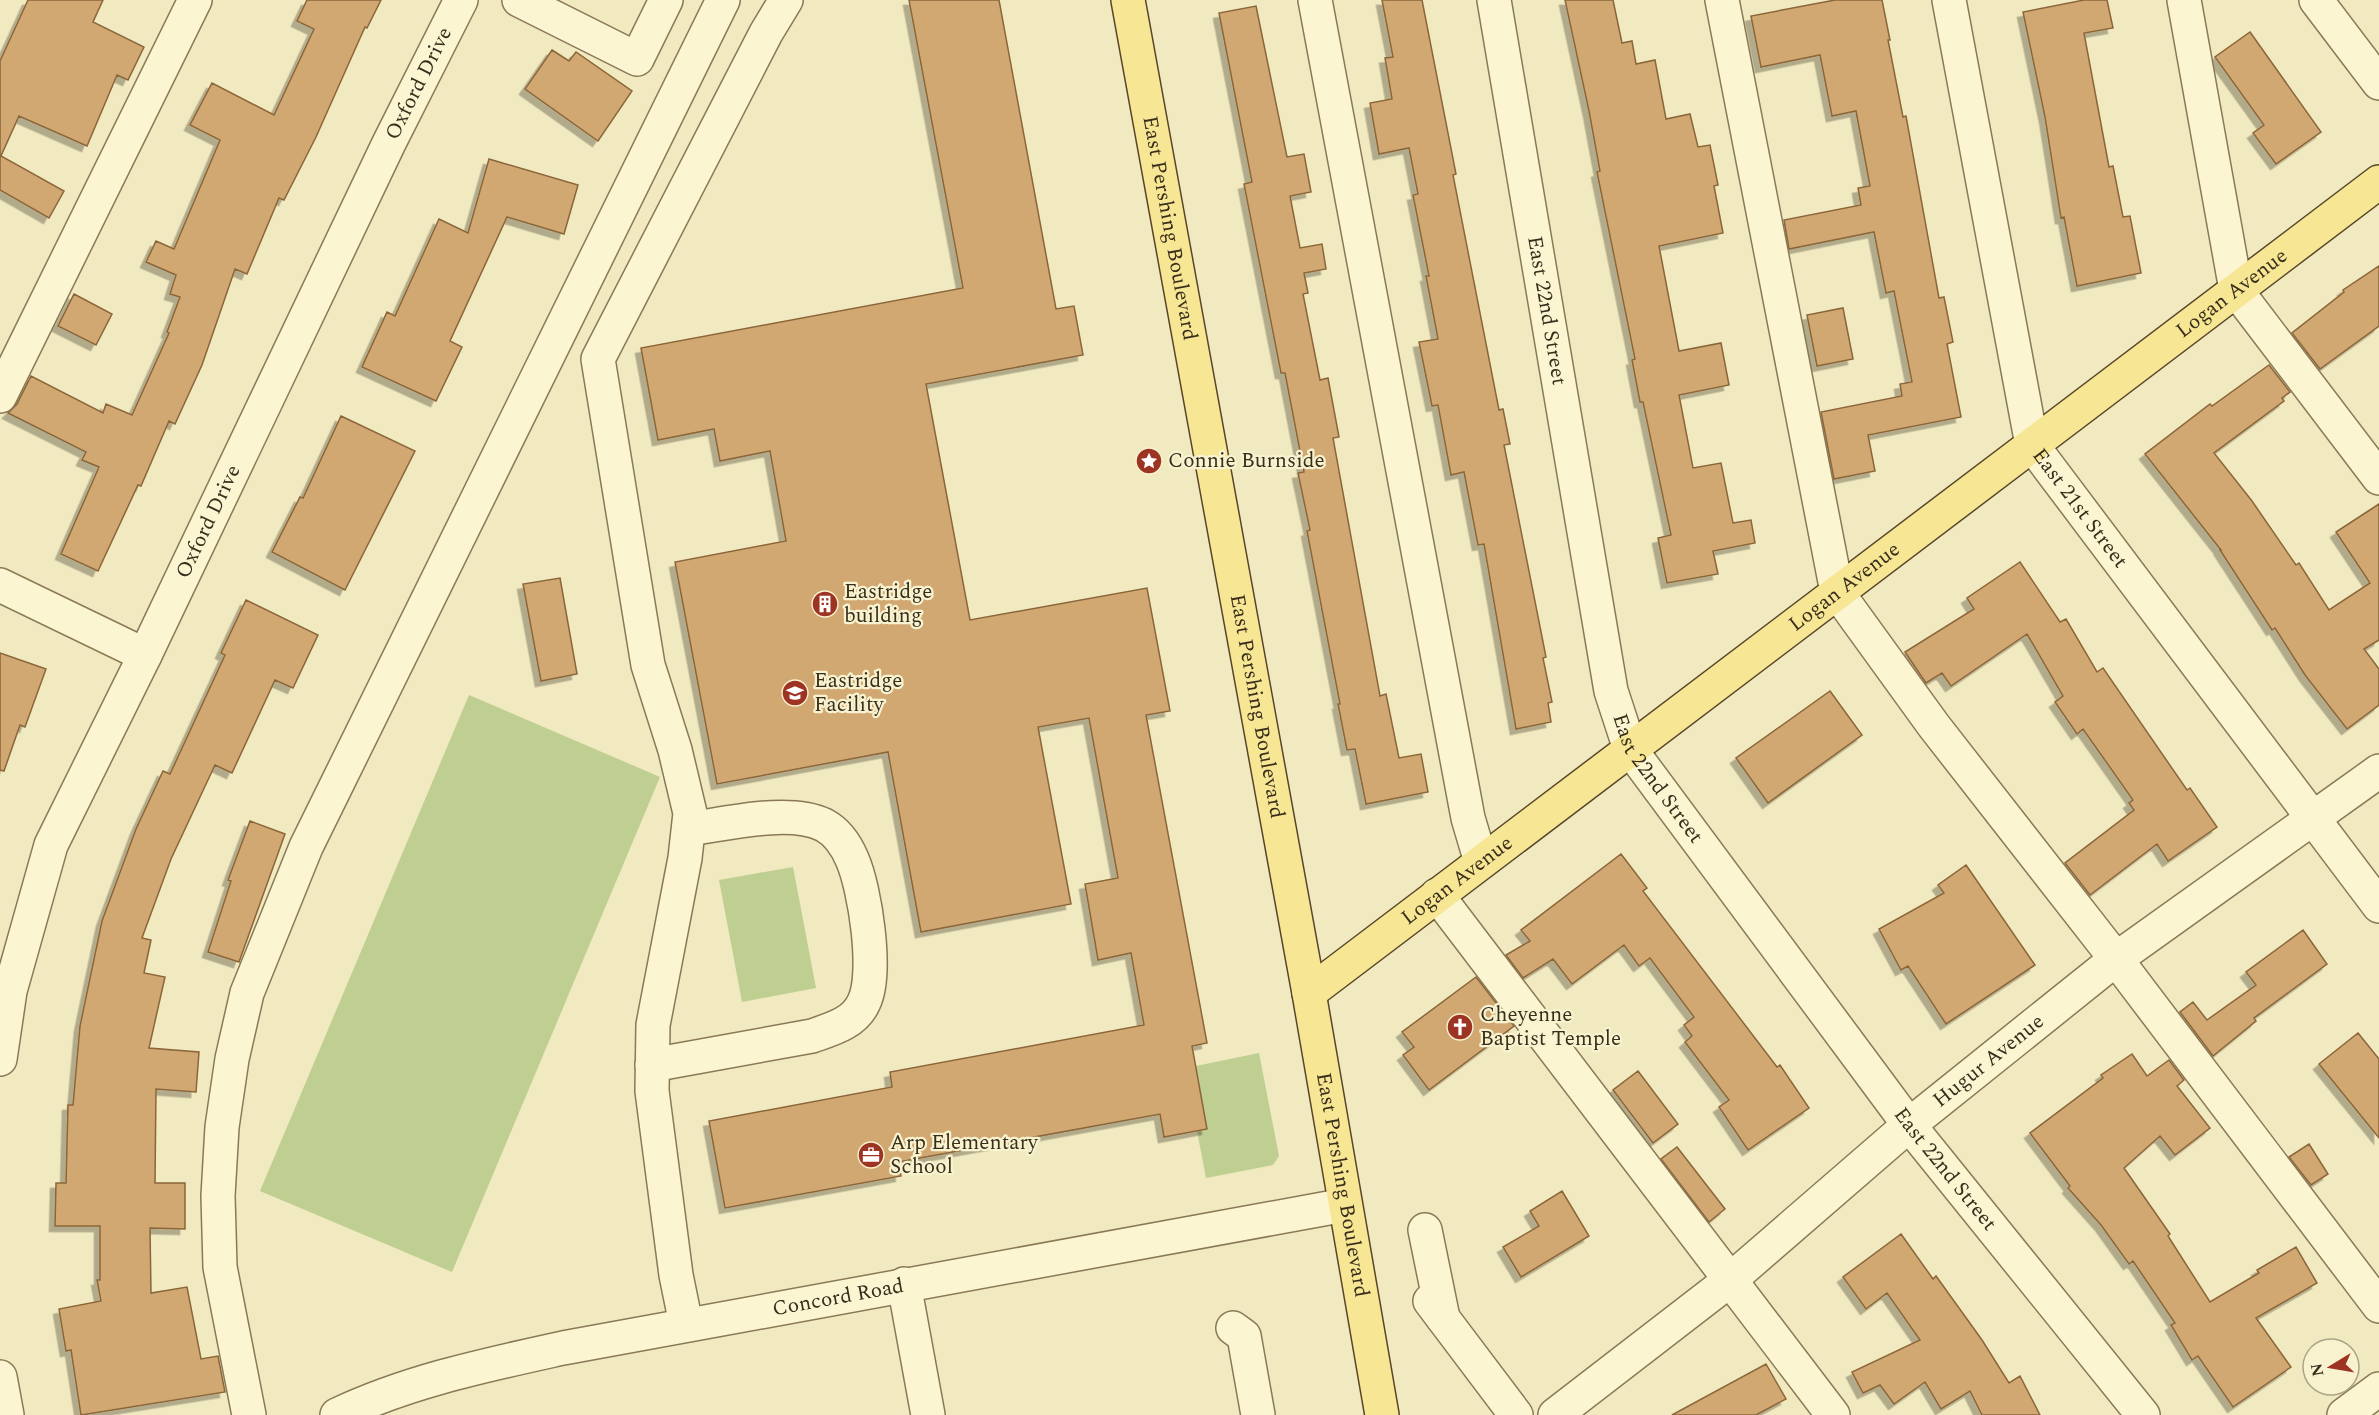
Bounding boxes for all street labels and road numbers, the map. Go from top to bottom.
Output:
street label: Oxford Drive [377,22,461,146]
street label: East Pershing Boulevard [1133,113,1206,343]
street label: East 22nd Street [1518,233,1575,388]
street label: Logan Avenue [2169,241,2295,346]
street label: East 21st Street [2024,442,2136,575]
street label: Oxford Drive [168,459,249,584]
street label: Logan Avenue [1782,534,1907,640]
street label: East Pershing Boulevard [1221,592,1293,821]
street label: East 22nd Street [1603,709,1711,851]
street label: Logan Avenue [1395,828,1520,934]
street label: Hugur Avenue [1926,1006,2051,1116]
street label: East Pershing Boulevard [1307,1070,1377,1300]
street label: East 22nd Street [1885,1101,2005,1238]
street label: Concord Road [770,1270,906,1325]

